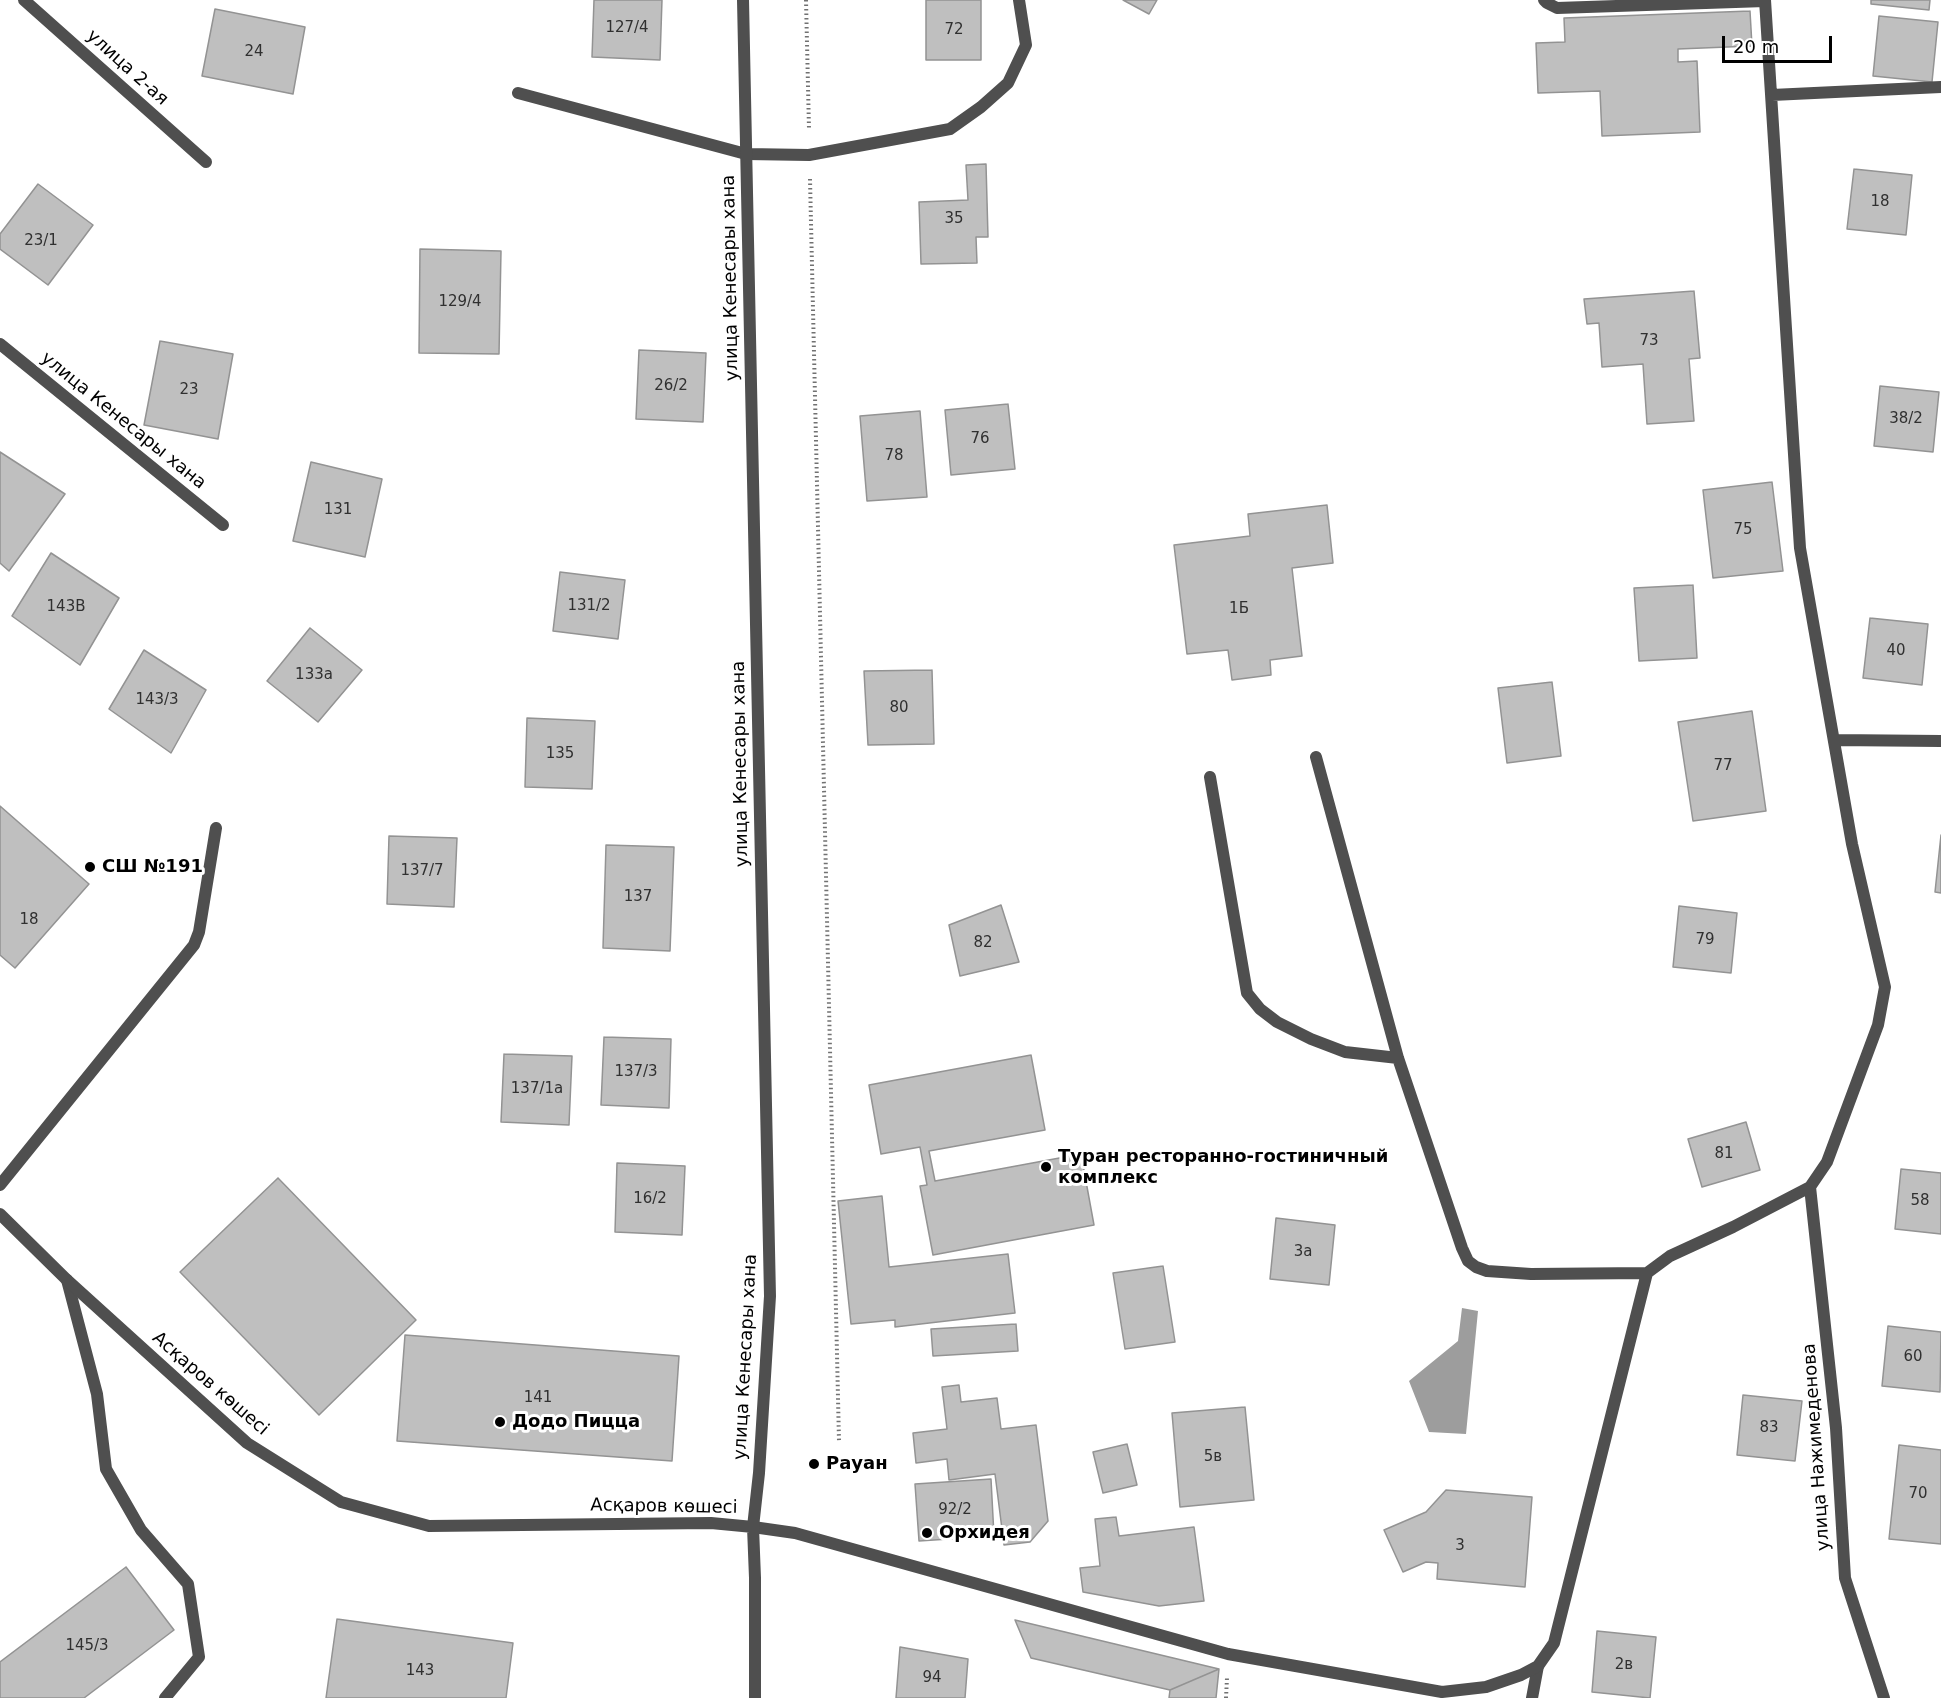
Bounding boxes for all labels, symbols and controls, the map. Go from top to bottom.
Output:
house number: 127/4 [605,19,649,37]
house number: 72 [944,21,964,39]
scale bar [1725,24,1834,62]
street label: улица 2-ая [82,26,172,110]
text: 20 m [1733,36,1779,57]
house number: 24 [244,43,264,61]
street label: улица Кенесары хана [718,175,744,381]
house number: 18 [1870,193,1890,211]
house number: 35 [944,210,964,228]
house number: 23/1 [24,232,58,250]
house number: 129/4 [438,293,482,311]
house number: 73 [1639,332,1659,350]
street label: улица Кенесары хана [36,348,210,494]
house number: 26/2 [654,377,688,395]
house number: 23 [179,381,199,399]
house number: 38/2 [1889,410,1923,428]
house number: 76 [970,430,990,448]
house number: 78 [884,447,904,465]
house number: 131 [324,501,352,519]
house number: 75 [1733,521,1753,539]
house number: 131/2 [567,597,611,615]
house number: 143В [47,598,85,616]
house number: 1Б [1229,600,1249,618]
house number: 40 [1886,642,1906,660]
street label: улица Кенесары хана [728,661,754,867]
house number: 133а [295,666,333,684]
house number: 143/3 [135,691,179,709]
house number: 80 [889,699,909,717]
house number: 135 [546,745,574,763]
house number: 77 [1713,757,1733,775]
place label: СШ №191 [102,856,203,878]
marker: СШ №191 [83,860,97,874]
house number: 137/7 [400,862,444,880]
house number: 137 [624,888,652,906]
house number: 18 [19,911,39,929]
house number: 79 [1695,931,1715,949]
house number: 82 [973,934,993,952]
house number: 137/3 [614,1063,658,1081]
house number: 137/1а [511,1080,563,1098]
house number: 81 [1714,1145,1734,1163]
place label: Туран ресторанно-гостиничный комплекс [1058,1146,1388,1188]
marker: Туран ресторанно-гостиничный комплекс [1039,1160,1053,1174]
house number: 16/2 [633,1190,667,1208]
house number: 58 [1910,1192,1930,1210]
house number: 3а [1294,1243,1312,1261]
street label: улица Кенесары хана [730,1253,762,1461]
street label: Асқаров көшесі [147,1328,273,1440]
street label: улица Нажимеденова [1799,1343,1835,1551]
house number: 60 [1903,1348,1923,1366]
house number: 141 [524,1389,552,1407]
place label: Додо Пицца [512,1411,640,1433]
marker: Додо Пицца [493,1415,507,1429]
house number: 83 [1759,1419,1779,1437]
house number: 5в [1204,1448,1222,1466]
place label: Рауан [826,1453,888,1475]
marker: Рауан [807,1457,821,1471]
house number: 70 [1908,1485,1928,1503]
street label: Асқаров көшесі [590,1495,738,1519]
house number: 92/2 [938,1501,972,1519]
place label: Орхидея [939,1522,1030,1544]
marker: Орхидея [920,1526,934,1540]
house number: 3 [1455,1537,1465,1555]
house number: 145/3 [65,1637,109,1655]
house number: 2в [1615,1656,1633,1674]
house number: 143 [406,1662,434,1680]
house number: 94 [922,1669,942,1687]

